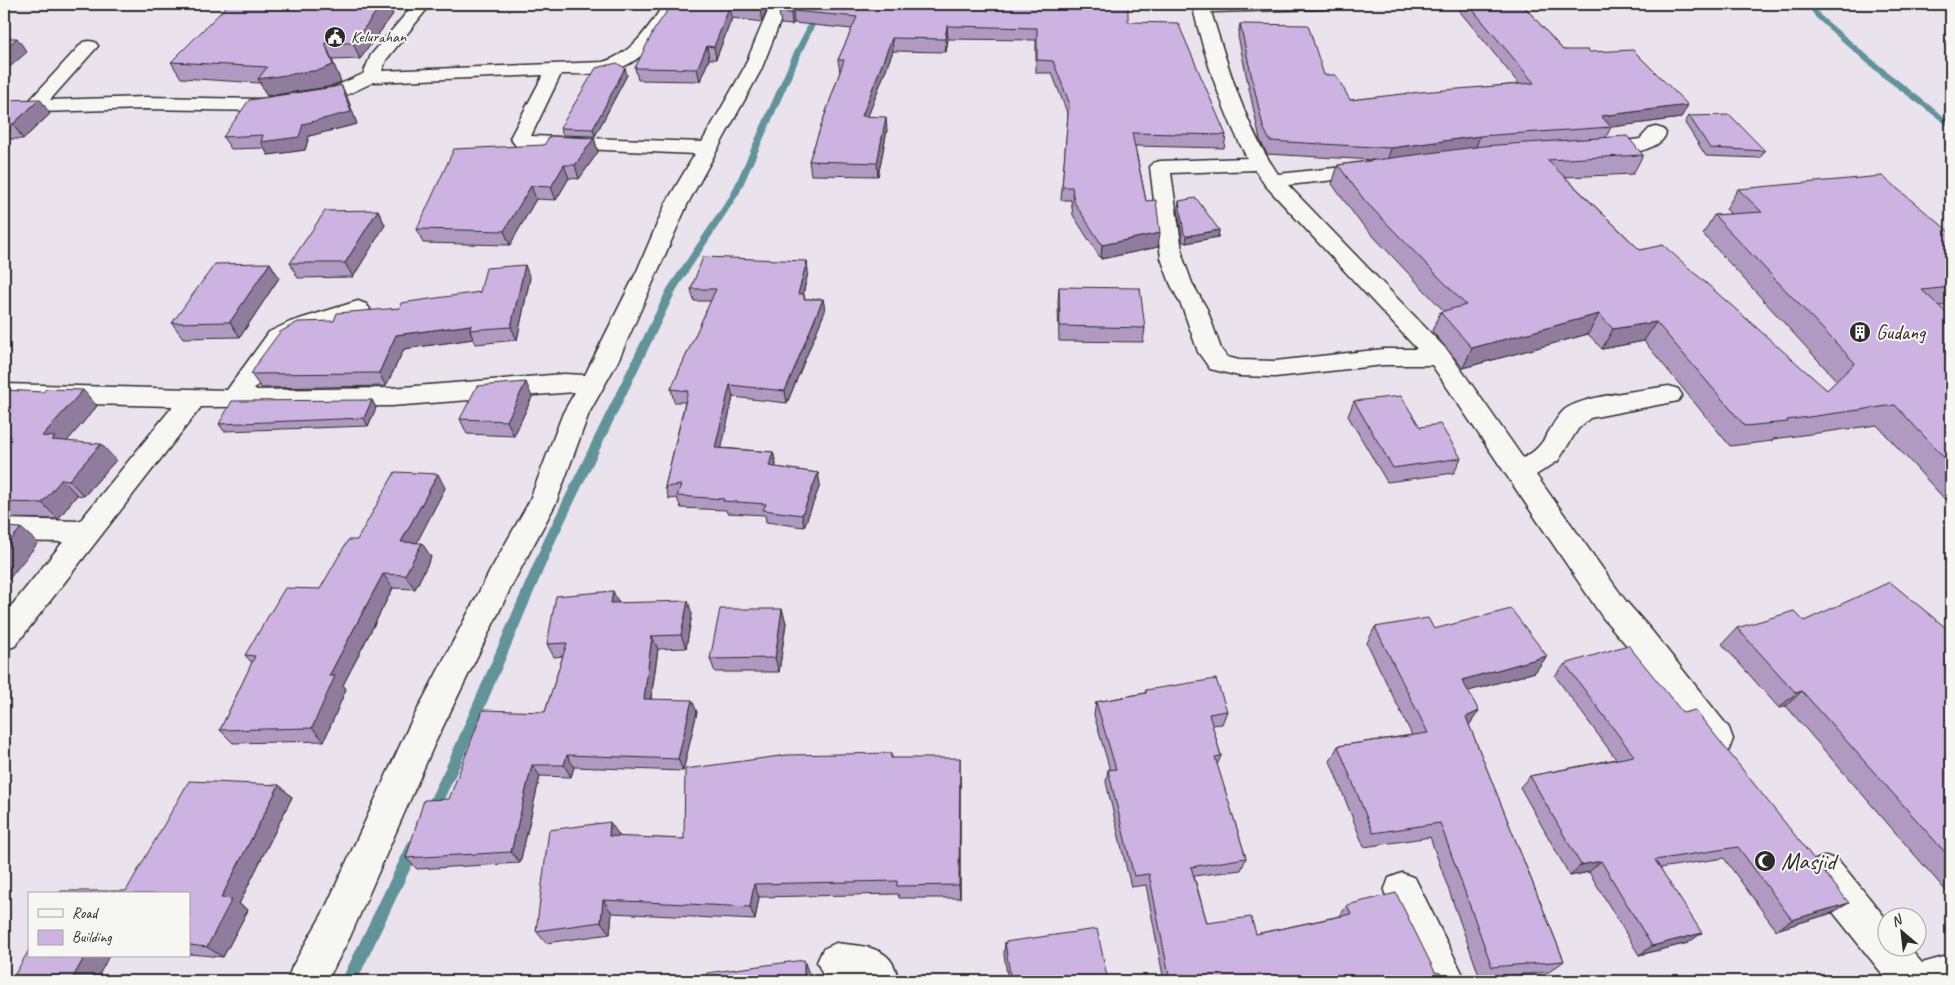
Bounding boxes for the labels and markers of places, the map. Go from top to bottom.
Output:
public building icon: Kelurahan [323,25,347,49]
place label: Kelurahan [351,27,407,47]
building icon: Gudang [1848,320,1872,344]
place label: Gudang [1876,320,1927,345]
place label: Masjid [1781,846,1839,876]
mosque icon: Masjid [1753,849,1777,873]

